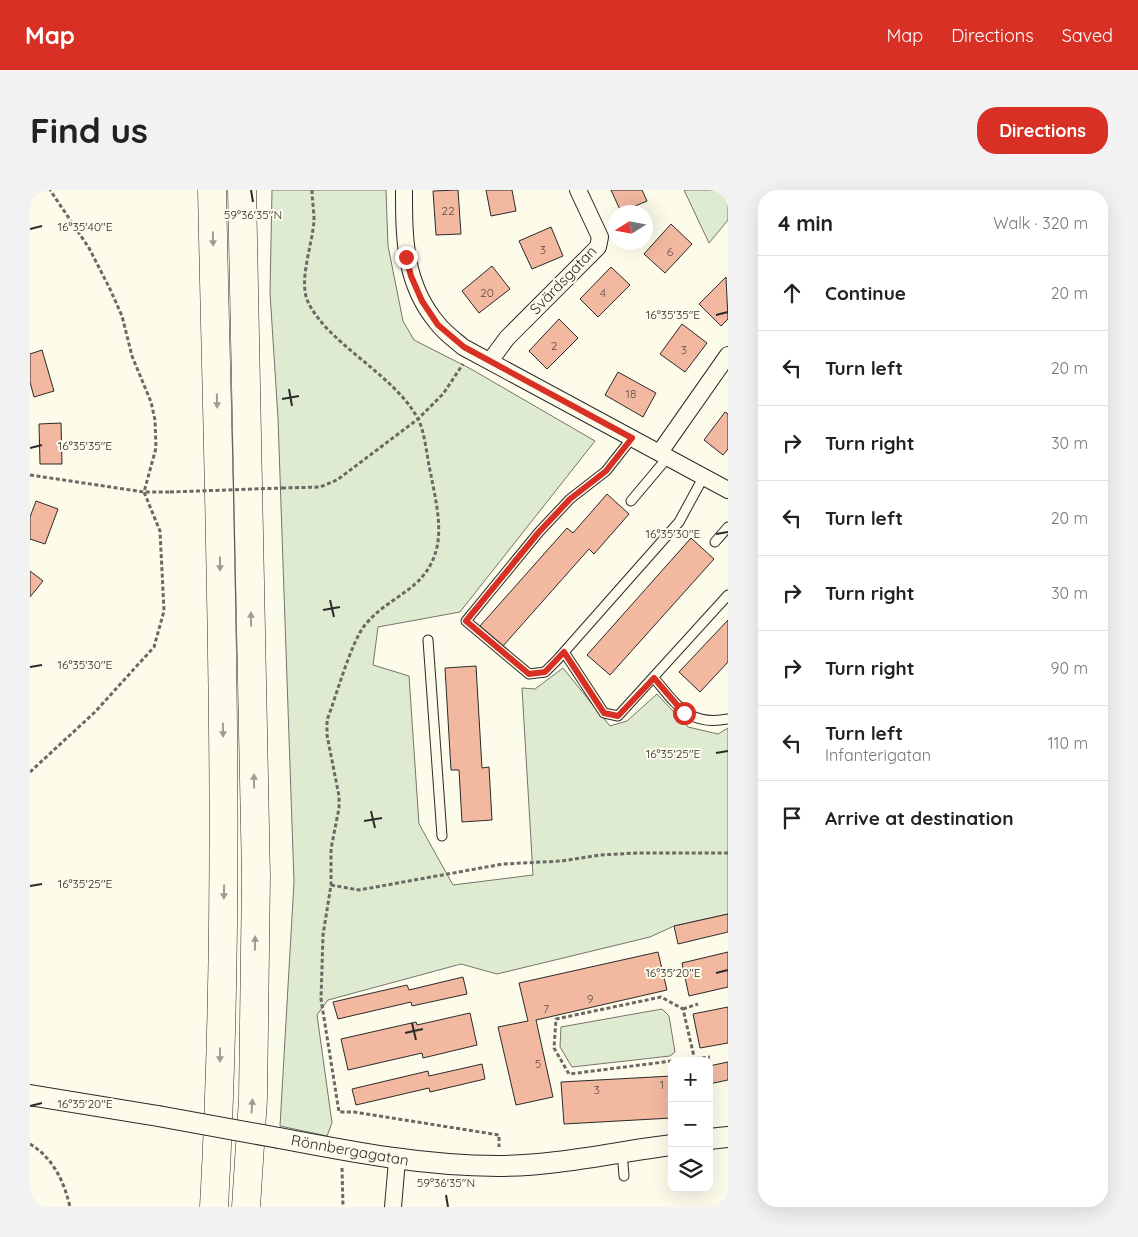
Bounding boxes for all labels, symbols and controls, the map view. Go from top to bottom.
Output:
text: Map [25,20,75,50]
text: Map [886,24,923,47]
text: Directions [951,24,1034,47]
text: Saved [1062,24,1113,47]
button: Directions [977,107,1108,154]
text: Find us [30,108,148,152]
house number: 22 [441,203,455,218]
north arrow [608,205,653,250]
text: 59°36'35"N [224,207,282,222]
text: 4 min [778,210,833,236]
text: Walk · 320 m [993,213,1088,233]
text: 16°35'40"E [58,219,113,234]
one-way arrow [209,231,217,247]
street label: Svärdsgatan [526,242,600,318]
house number: 3 [540,242,546,257]
house number: 6 [667,244,674,259]
route end [395,246,418,269]
icon: ahead [778,279,806,307]
text: Continue [825,281,906,305]
text: 20 m [1051,283,1088,303]
house number: 20 [480,285,494,300]
house number: 4 [600,285,606,300]
text: 16°35'35"E [646,307,700,322]
house number: 2 [551,338,558,353]
house number: 3 [681,342,687,357]
icon: left [778,354,806,382]
text: Turn left [825,356,903,380]
text: 20 m [1051,358,1088,378]
house number: 18 [626,386,636,401]
one-way arrow [213,393,221,409]
icon: right [778,429,806,457]
text: Turn right [825,431,914,455]
text: 30 m [1051,433,1088,453]
text: 16°35'35"E [58,438,112,453]
icon: left [778,504,806,532]
text: Turn left [825,506,903,530]
text: 20 m [1051,508,1088,528]
text: 16°35'30"E [646,526,701,541]
one-way arrow [216,556,224,572]
icon: right [778,579,806,607]
text: Turn right [825,581,914,605]
text: 30 m [1051,583,1088,603]
one-way arrow [247,610,255,626]
icon: right [778,654,806,682]
text: Turn right [825,656,914,680]
text: 16°35'30"E [58,657,113,672]
text: 90 m [1051,658,1088,678]
route start [673,702,696,725]
text: Turn left [825,721,903,745]
one-way arrow [219,722,227,738]
icon: left [778,729,806,757]
text: 110 m [1048,733,1088,753]
text: Infanterigatan [825,745,931,765]
text: 16°35'25"E [646,746,700,761]
one-way arrow [250,773,258,789]
icon: arrive [778,804,806,832]
text: Arrive at destination [825,806,1014,830]
text: 16°35'25"E [58,876,112,891]
one-way arrow [219,884,227,900]
one-way arrow [251,935,259,951]
text: 16°35'20"E [645,965,701,980]
house number: 9 [587,991,594,1006]
house number: 7 [543,1001,549,1016]
one-way arrow [216,1047,224,1063]
house number: 5 [535,1056,541,1071]
map controls [668,1057,713,1192]
button: + [668,1057,713,1102]
house number: 1 [660,1077,664,1092]
house number: 3 [594,1082,600,1097]
text: 16°35'20"E [57,1096,113,1111]
one-way arrow [249,1098,257,1114]
button: − [668,1102,713,1147]
street label: Rönnbergagatan [290,1130,410,1170]
button: layers [668,1147,713,1192]
text: 59°36'35"N [417,1175,475,1190]

